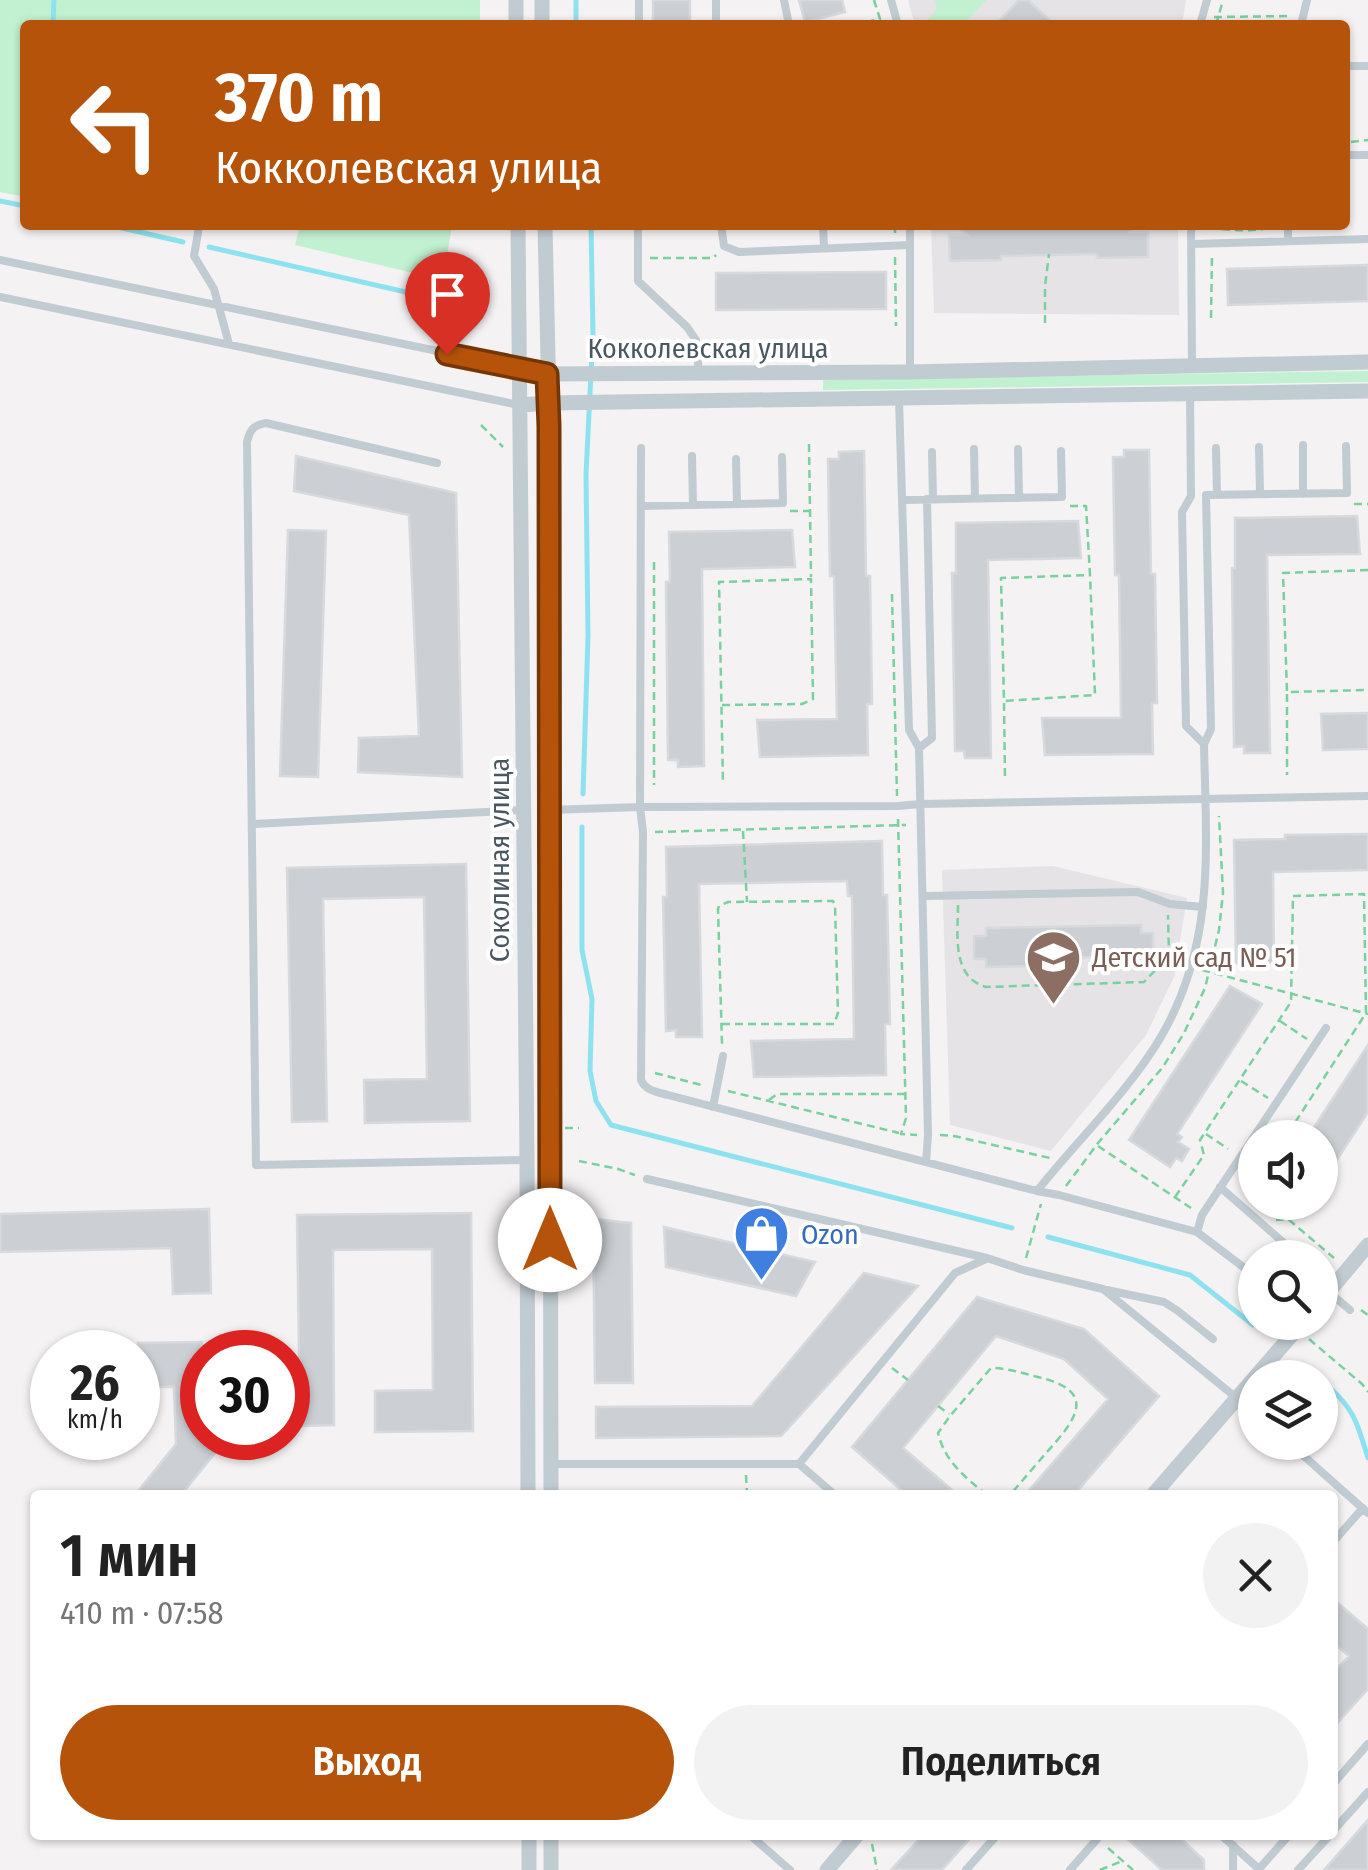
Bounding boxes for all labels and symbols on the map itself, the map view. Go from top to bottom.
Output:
pin [405,252,490,355]
street label: Кокколевская улица [588,332,828,365]
street label: Соколиная улица [483,758,516,962]
school or university icon: Детский сад № 51 [1023,927,1083,1006]
place label: Детский сад № 51 [1091,941,1296,974]
position arrow [498,1188,602,1292]
shop icon: Ozon [732,1204,792,1283]
place label: Ozon [801,1218,859,1251]
speed limit sign: 30 [180,1330,310,1460]

